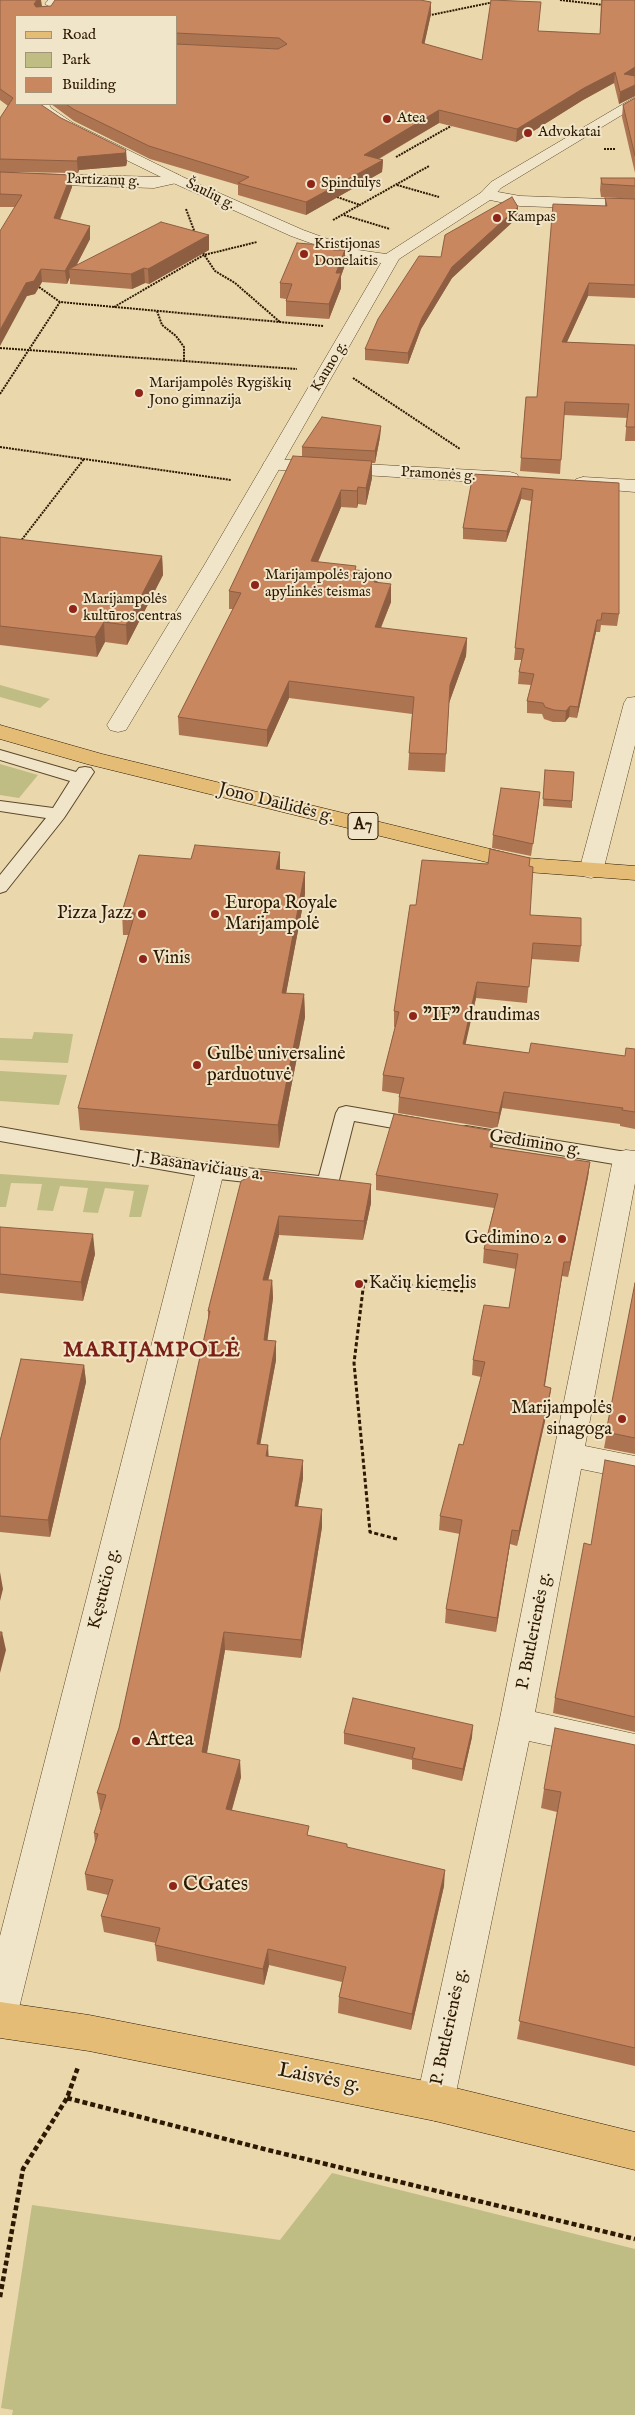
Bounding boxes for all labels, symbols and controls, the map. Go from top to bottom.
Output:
legend [15,15,178,105]
text: Road [62,25,96,44]
text: Park [62,50,91,69]
text: Building [62,75,116,94]
place label: Atea [397,110,426,128]
marker: Atea [381,113,393,125]
place label: Advokatai [538,124,601,142]
marker: Advokatai [522,127,534,139]
street label: Partizanų g. [66,171,140,191]
street label: Šaulių g. [183,175,237,215]
place label: Spindulys [321,175,381,193]
marker: Spindulys [305,178,317,190]
place label: Kampas [507,209,556,227]
marker: Kampas [491,212,503,224]
place label: Kristijonas Donelaitis [314,236,380,271]
marker: Kristijonas Donelaitis [298,248,310,260]
street label: Kauno g. [308,338,352,396]
place label: Marijampolės Rygiškių Jono gimnazija [149,375,291,410]
marker: Marijampolės Rygiškių Jono gimnazija [133,387,145,399]
street label: Pramonės g. [400,464,476,486]
place label: Marijampolės rajono apylinkės teismas [265,567,392,602]
marker: Marijampolės rajono apylinkės teismas [249,579,261,591]
place label: Marijampolės kultūros centras [83,591,182,626]
marker: Marijampolės kultūros centras [67,603,79,615]
street label: Jono Dailidės g. [216,779,336,829]
road number: A7 [348,812,378,839]
place label: Europa Royale Marijampolė [225,893,337,936]
place label: Pizza Jazz [57,903,132,925]
marker: Pizza Jazz [136,908,148,920]
marker: Europa Royale Marijampolė [209,908,221,920]
place label: Vinis [153,948,190,970]
marker: Vinis [137,953,149,965]
place label: "IF" draudimas [423,1005,540,1027]
marker: "IF" draudimas [407,1010,419,1022]
place label: Gulbė universalinė parduotuvė [207,1044,345,1086]
marker: Gulbė universalinė parduotuvė [191,1059,203,1071]
street label: Gedimino g. [488,1126,582,1162]
street label: J. Basanavičiaus a. [133,1147,265,1187]
place label: Gedimino 2 [465,1228,552,1250]
marker: Gedimino 2 [556,1233,568,1245]
place label: Kačių kiemelis [369,1273,476,1295]
marker: Kačių kiemelis [353,1278,365,1290]
district label: MARIJAMPOLĖ [62,1338,242,1364]
place label: Marijampolės sinagoga [511,1398,612,1440]
marker: Marijampolės sinagoga [616,1413,628,1425]
street label: Kęstučio g. [85,1546,125,1632]
street label: P. Butlerienės g. [513,1570,557,1692]
place label: Artea [146,1728,194,1754]
marker: Artea [130,1735,142,1747]
place label: CGates [183,1873,248,1899]
marker: CGates [167,1880,179,1892]
street label: P. Butlerienės g. [427,1967,473,2087]
street label: Laisvės g. [276,2059,362,2099]

